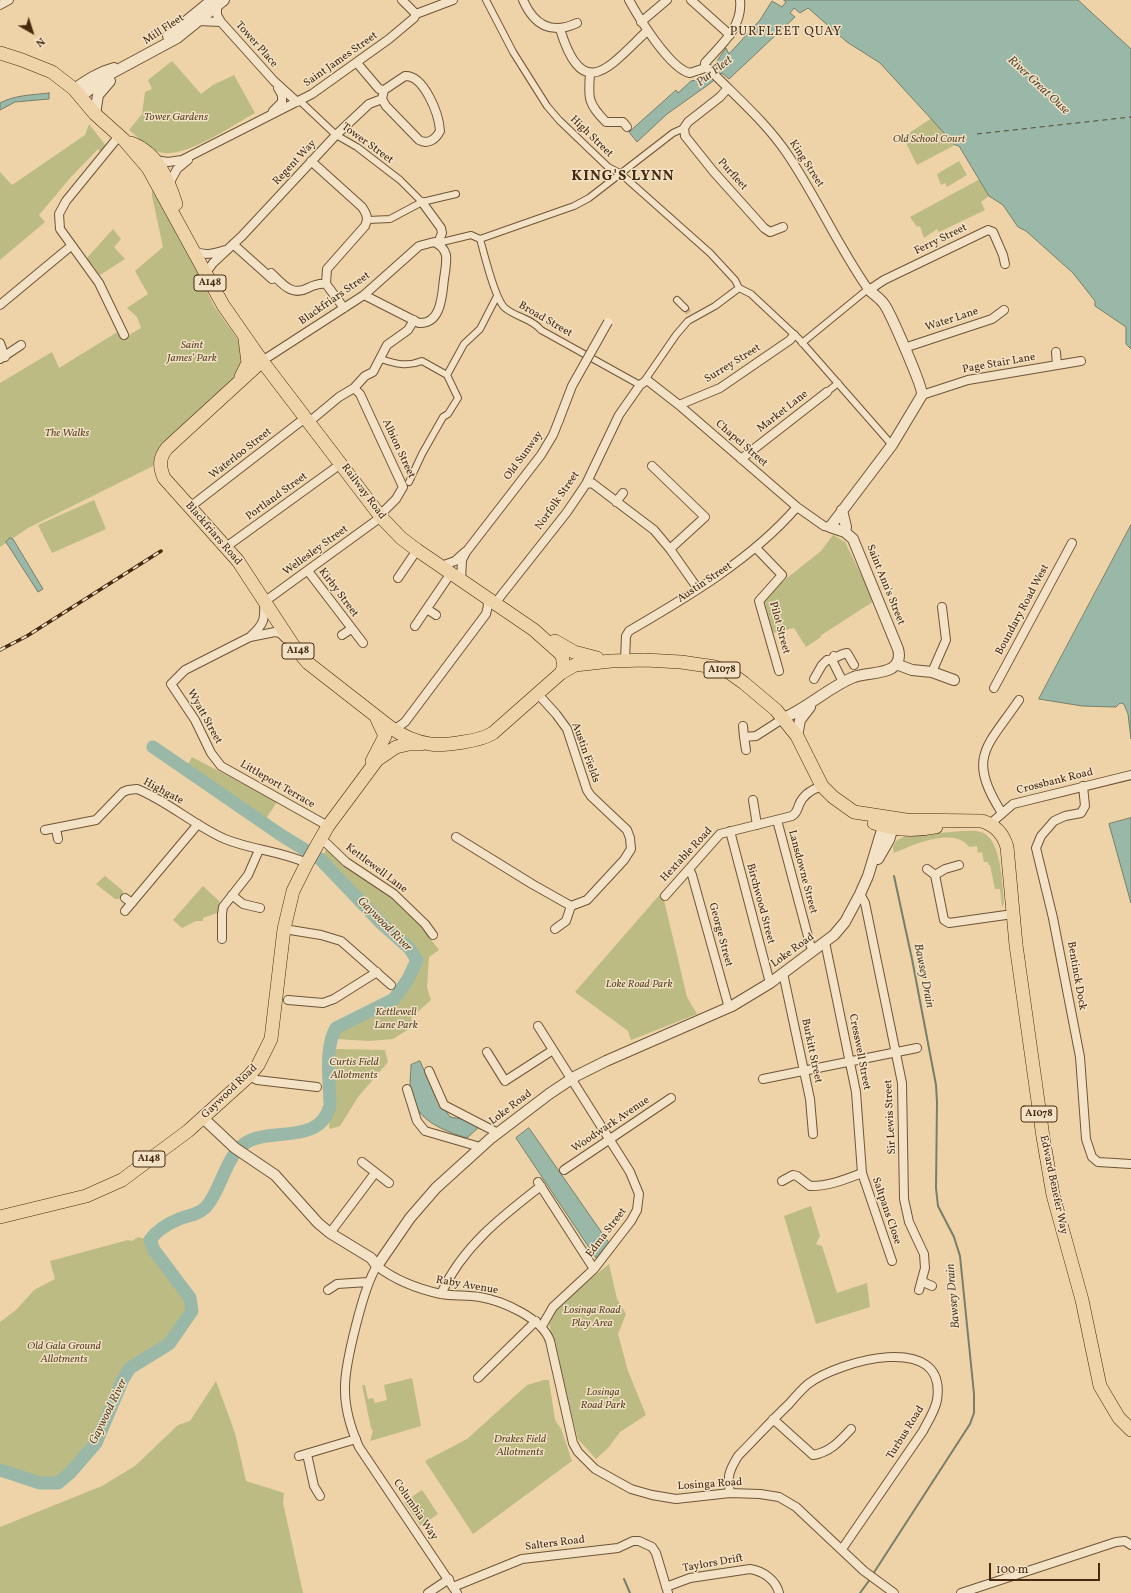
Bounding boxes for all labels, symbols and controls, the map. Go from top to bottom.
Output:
north arrow [12,12,52,52]
street label: Mill Fleet [141,12,187,48]
street label: Tower Place [232,19,280,71]
district label: PURFLEET QUAY [730,25,842,41]
street label: Saint James Street [301,30,381,90]
text: N [32,33,48,50]
water label: Pur Fleet [694,54,736,90]
water label: River Great Ouse [1004,54,1072,118]
park label: Tower Gardens [144,111,208,125]
street label: High Street [567,113,615,161]
street label: Tower Street [339,121,395,167]
park label: Old School Court [893,133,965,147]
street label: Regent Way [271,138,319,188]
street label: King Street [786,138,826,190]
street label: Purfleet [714,156,750,194]
district label: KING'S LYNN [571,168,675,186]
street label: Ferry Street [912,222,970,258]
street label: Blackfriars Street [297,270,373,328]
road number: A148 [194,275,226,291]
street label: Broad Street [516,299,574,341]
street label: Water Lane [924,305,980,335]
park label: Saint James’ Park [167,339,217,365]
street label: Surrey Street [703,342,763,386]
street label: Page Stair Lane [961,351,1037,377]
street label: Market Lane [755,388,811,436]
street label: Albion Street [379,417,417,481]
street label: Chapel Street [712,418,770,470]
street label: Waterloo Street [207,426,275,482]
park label: The Walks [45,427,89,441]
street label: Old Sunway [502,429,546,483]
street label: Railway Road [338,462,388,522]
street label: Norfolk Street [533,469,583,533]
street label: Portland Street [244,470,310,524]
street label: Blackfriars Road [182,500,244,568]
street label: Wellesley Street [281,523,351,579]
street label: Saint Ann's Street [863,543,907,627]
street label: Austin Street [675,560,735,606]
street label: Boundary Road West [993,562,1053,658]
street label: Kirby Street [315,566,361,620]
street label: Pilot Street [766,600,792,656]
road number: A148 [282,643,314,659]
road number: A1078 [704,662,740,678]
street label: Wyatt Street [184,687,224,747]
street label: Austin Fields [568,721,602,785]
street label: Littleport Terrace [237,758,317,812]
street label: Crossbank Road [1015,766,1095,798]
street label: Highgate [141,776,185,808]
street label: Hextable Road [658,825,716,885]
street label: Lansdowne Street [784,829,820,915]
street label: Kettlewell Lane [342,841,410,897]
street label: Birchwood Street [743,862,777,946]
water label: Gaywood River [354,895,414,955]
street label: George Street [705,902,735,968]
street label: Loke Road [769,931,817,971]
street label: Bentinck Dock [1063,941,1089,1011]
water label: Bawsey Drain [910,943,936,1009]
park label: Loke Road Park [605,978,673,992]
park label: Kettlewell Lane Park [374,1006,418,1032]
street label: Cresswell Street [845,1013,873,1091]
street label: Burkitt Street [798,1018,824,1084]
park label: Curtis Field Allotments [329,1056,379,1082]
street label: Gaywood Road [199,1062,261,1122]
street label: Sir Lewis Street [882,1079,900,1155]
street label: Loke Road [487,1088,535,1128]
street label: Woodwark Avenue [570,1094,652,1156]
road number: A1078 [1021,1106,1057,1122]
street label: Edward Benefer Way [1036,1134,1070,1236]
road number: A148 [133,1151,165,1167]
street label: Saltpans Close [868,1176,904,1246]
street label: Edma Street [584,1205,630,1261]
water label: Bawsey Drain [944,1263,964,1329]
street label: Raby Avenue [435,1274,499,1298]
park label: Losinga Road Play Area [563,1304,621,1330]
park label: Old Gala Ground Allotments [27,1340,101,1366]
water label: Gaywood River [87,1377,131,1447]
park label: Losinga Road Park [581,1386,625,1412]
street label: Turbus Road [884,1404,928,1462]
park label: Drakes Field Allotments [494,1433,546,1459]
street label: Losinga Road [677,1476,743,1494]
street label: Columbia Way [390,1477,440,1543]
street label: Salters Road [524,1534,586,1554]
street label: Taylors Drift [682,1552,744,1576]
scale bar [991,1555,1102,1581]
text: 100 m [996,1562,1028,1578]

